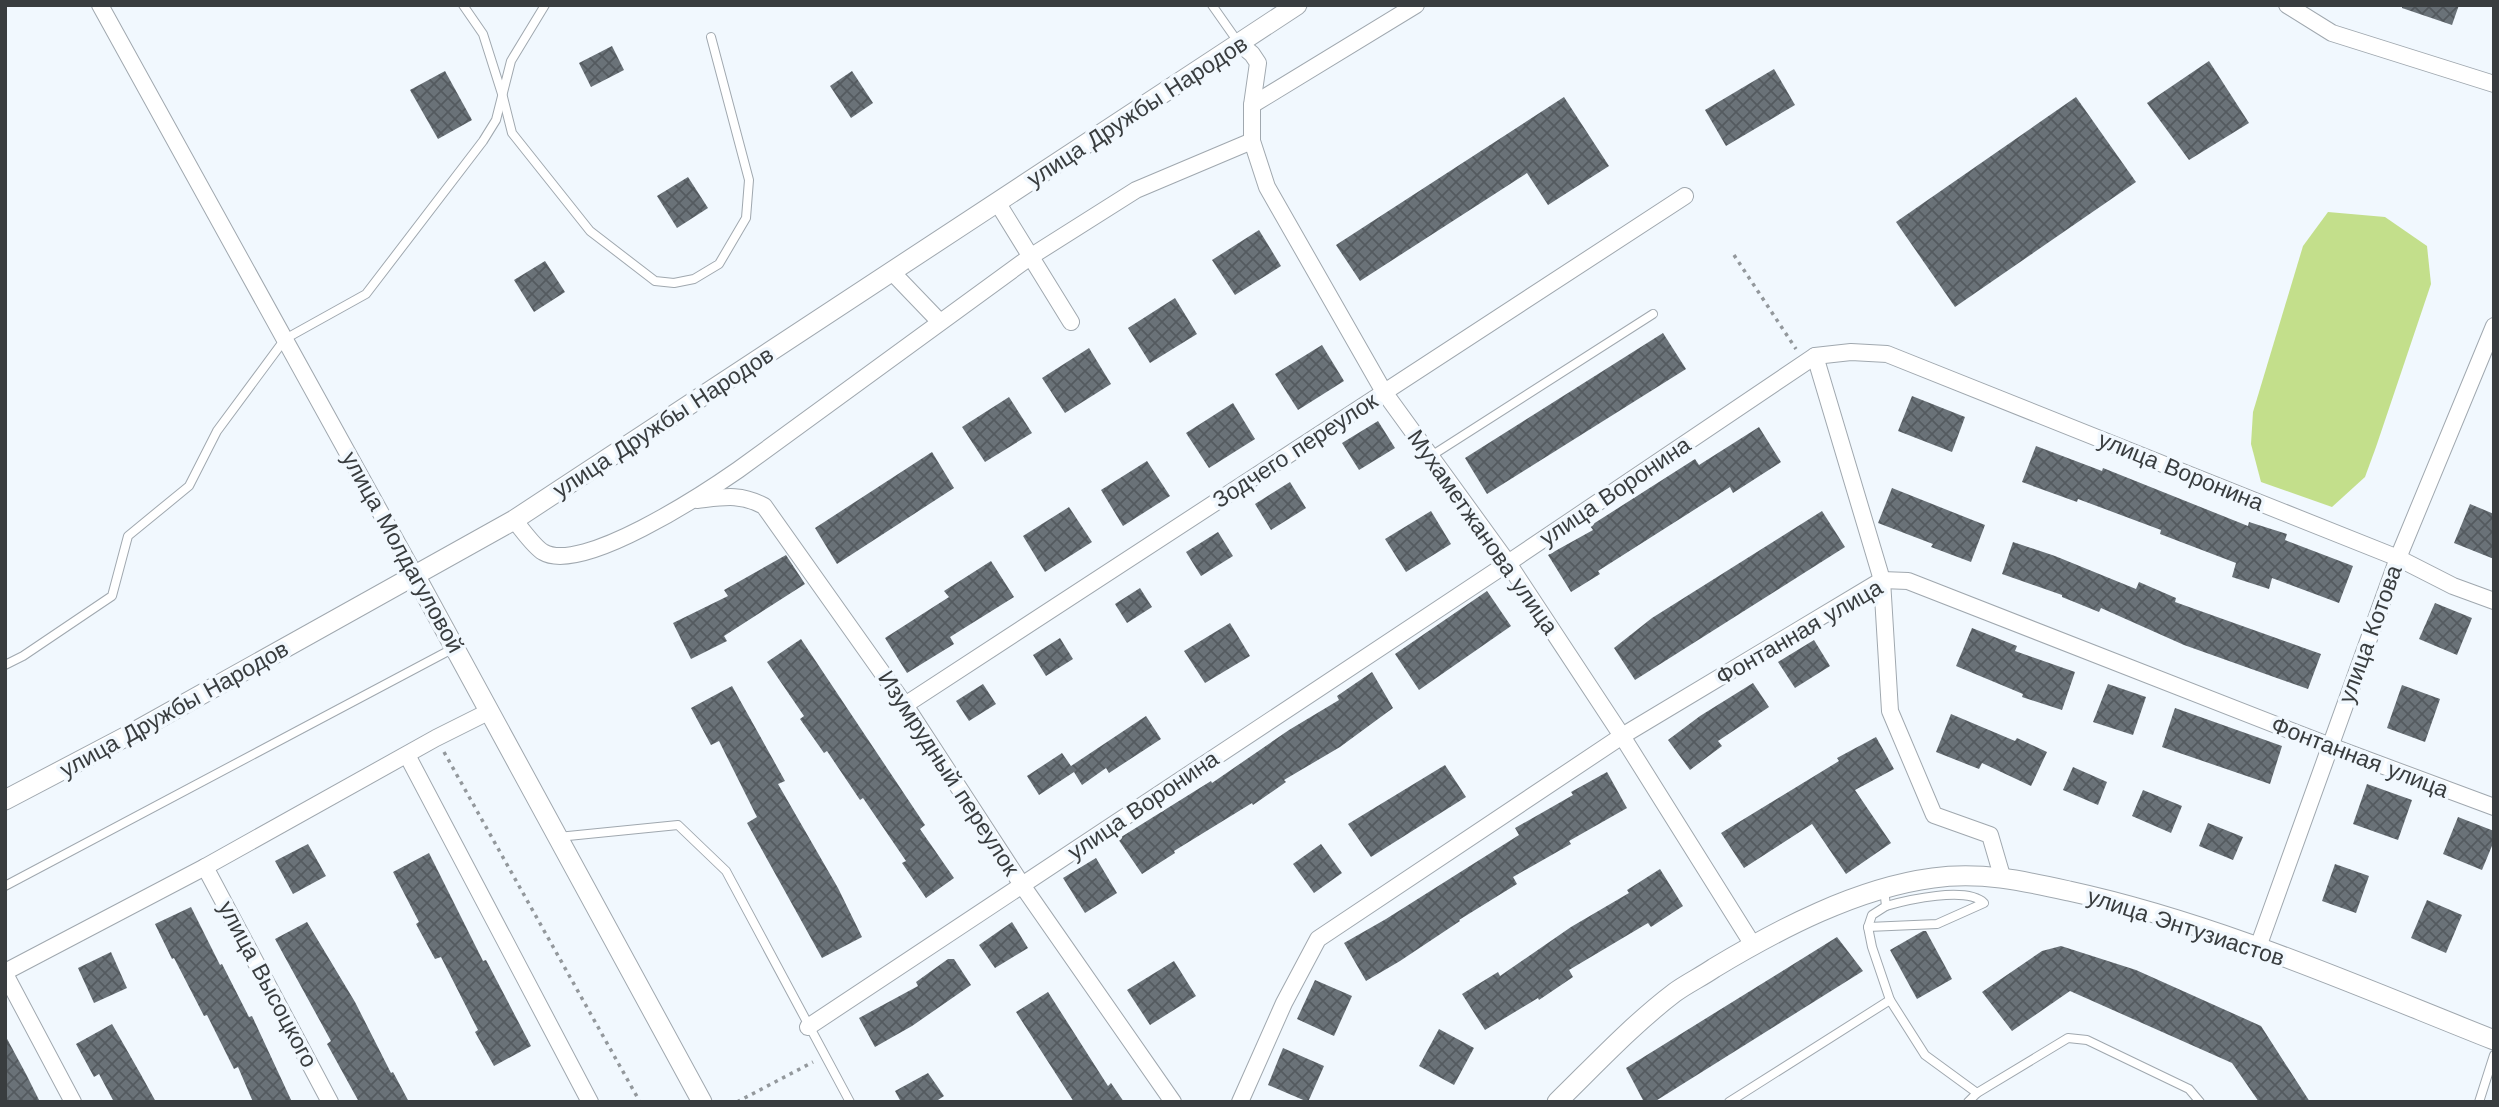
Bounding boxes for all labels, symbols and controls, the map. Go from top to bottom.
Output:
street label: улица Дружбы Народов [1022,30,1252,193]
street label: улица Дружбы Народов [548,341,778,504]
street label: Зодчего переулок [1208,387,1383,514]
street label: Мухаметжанова улица [1402,425,1564,640]
street label: улица Воронина [2094,426,2268,517]
street label: улица Воронина [1535,431,1696,552]
street label: улица Молдагуловой [336,447,469,658]
street label: улица Котова [2333,561,2408,707]
street label: Фонтанная улица [1711,574,1887,691]
street label: улица Дружбы Народов [55,635,293,784]
street label: Изумрудный переулок [872,666,1025,881]
street label: Фонтанная улица [2267,711,2452,804]
street label: улица Воронина [1063,745,1224,866]
street label: улица Энтузиастов [2084,883,2288,972]
street label: улица Высоцкого [212,896,323,1072]

